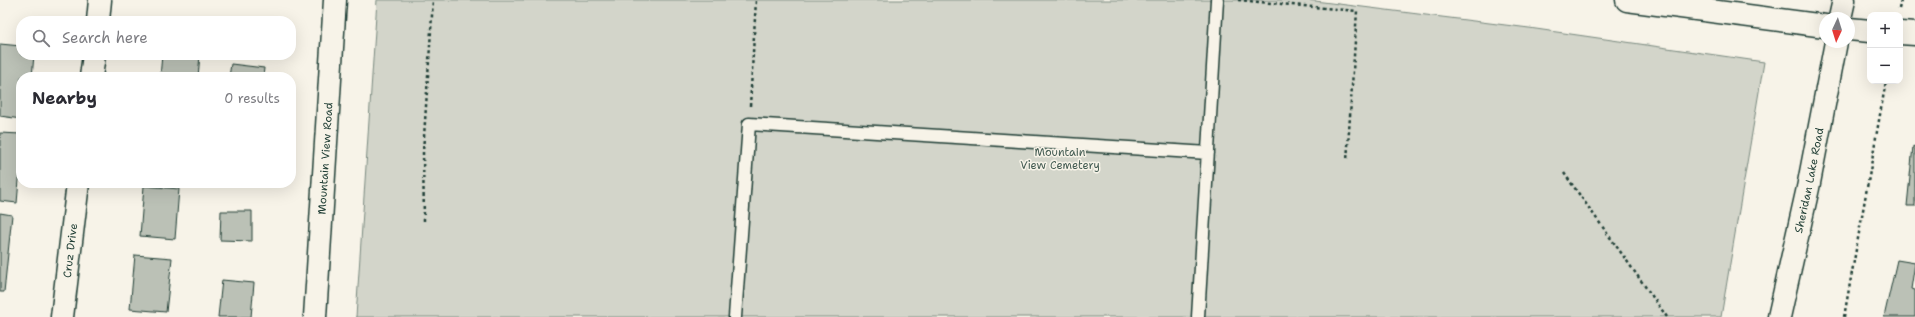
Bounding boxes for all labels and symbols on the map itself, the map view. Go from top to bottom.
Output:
north arrow [1819,12,1855,48]
street label: Mountain View Road [314,102,336,215]
street label: Sheridan Lake Road [1791,126,1827,234]
park label: Mountain View Cemetery [1020,145,1100,173]
street label: Cruz Drive [59,222,81,279]

